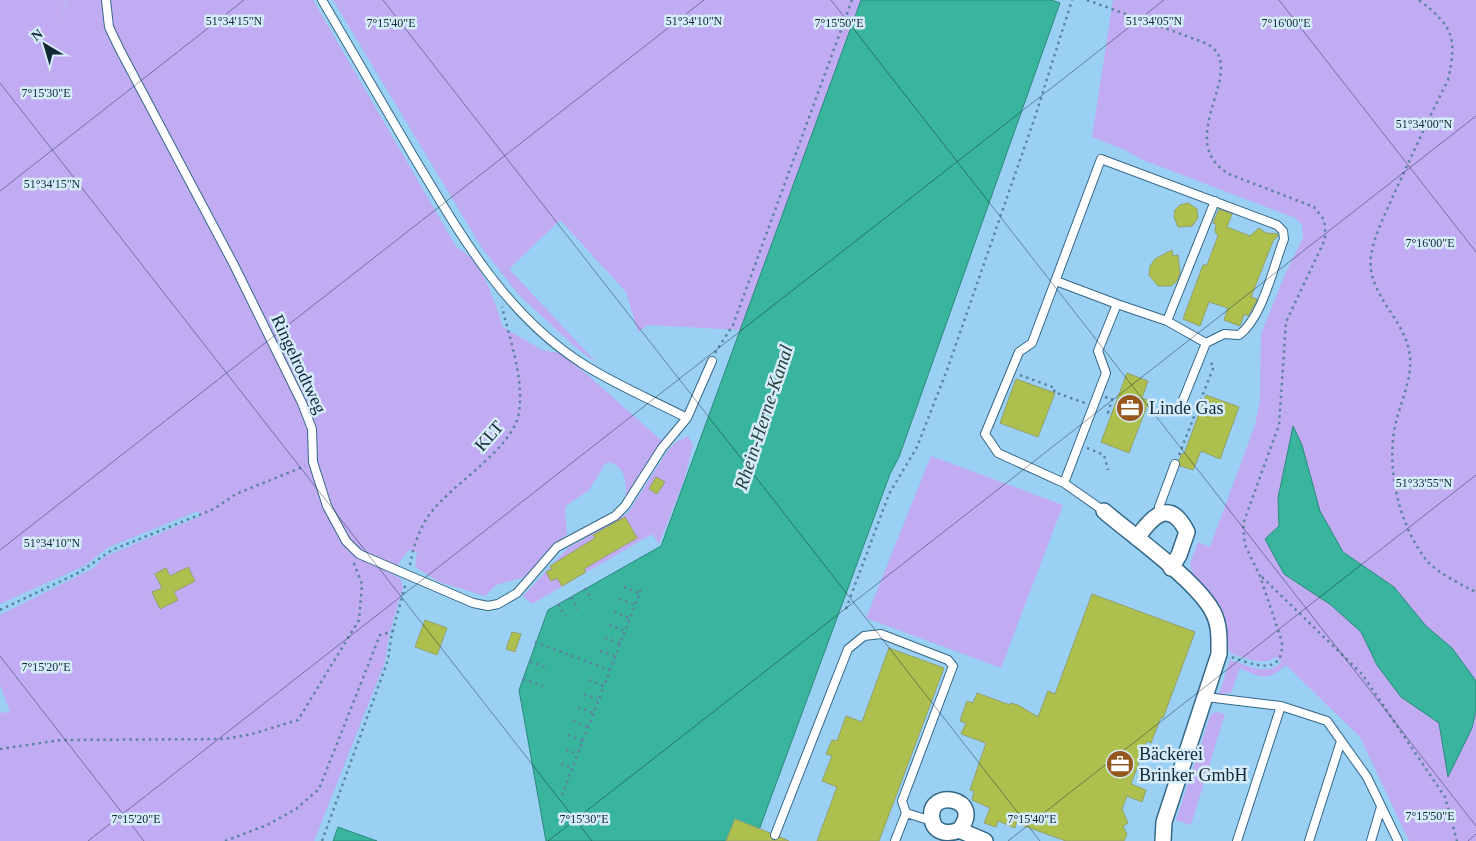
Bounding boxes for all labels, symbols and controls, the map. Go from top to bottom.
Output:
text: 51°34'15"N [206,14,263,28]
text: 51°34'10"N [666,14,723,28]
text: 51°34'05"N [1126,14,1183,28]
text: 7°15'40"E [366,16,416,30]
text: 7°15'50"E [814,16,864,30]
text: 7°16'00"E [1261,16,1311,30]
north arrow [20,20,70,70]
text: N [29,26,46,44]
text: 7°15'30"E [21,86,71,100]
text: 51°34'00"N [1396,117,1453,131]
text: 51°34'15"N [24,177,81,191]
text: 7°16'00"E [1405,236,1455,250]
street label: Ringelrodtweg [267,311,331,417]
water label: Rhein-Herne-Kanal [730,342,797,493]
office icon: Linde Gas [1115,393,1145,423]
place label: Linde Gas [1149,398,1223,418]
street label: KLT [471,417,507,455]
text: 51°33'55"N [1396,476,1453,490]
text: 51°34'10"N [24,536,81,550]
text: 7°15'20"E [21,660,71,674]
place label: Bäckerei Brinker GmbH [1139,744,1247,785]
office icon: Bäckerei Brinker GmbH [1105,749,1135,779]
text: 7°15'50"E [1405,809,1455,823]
text: 7°15'20"E [111,812,161,826]
text: 7°15'30"E [559,812,609,826]
text: 7°15'40"E [1007,812,1057,826]

